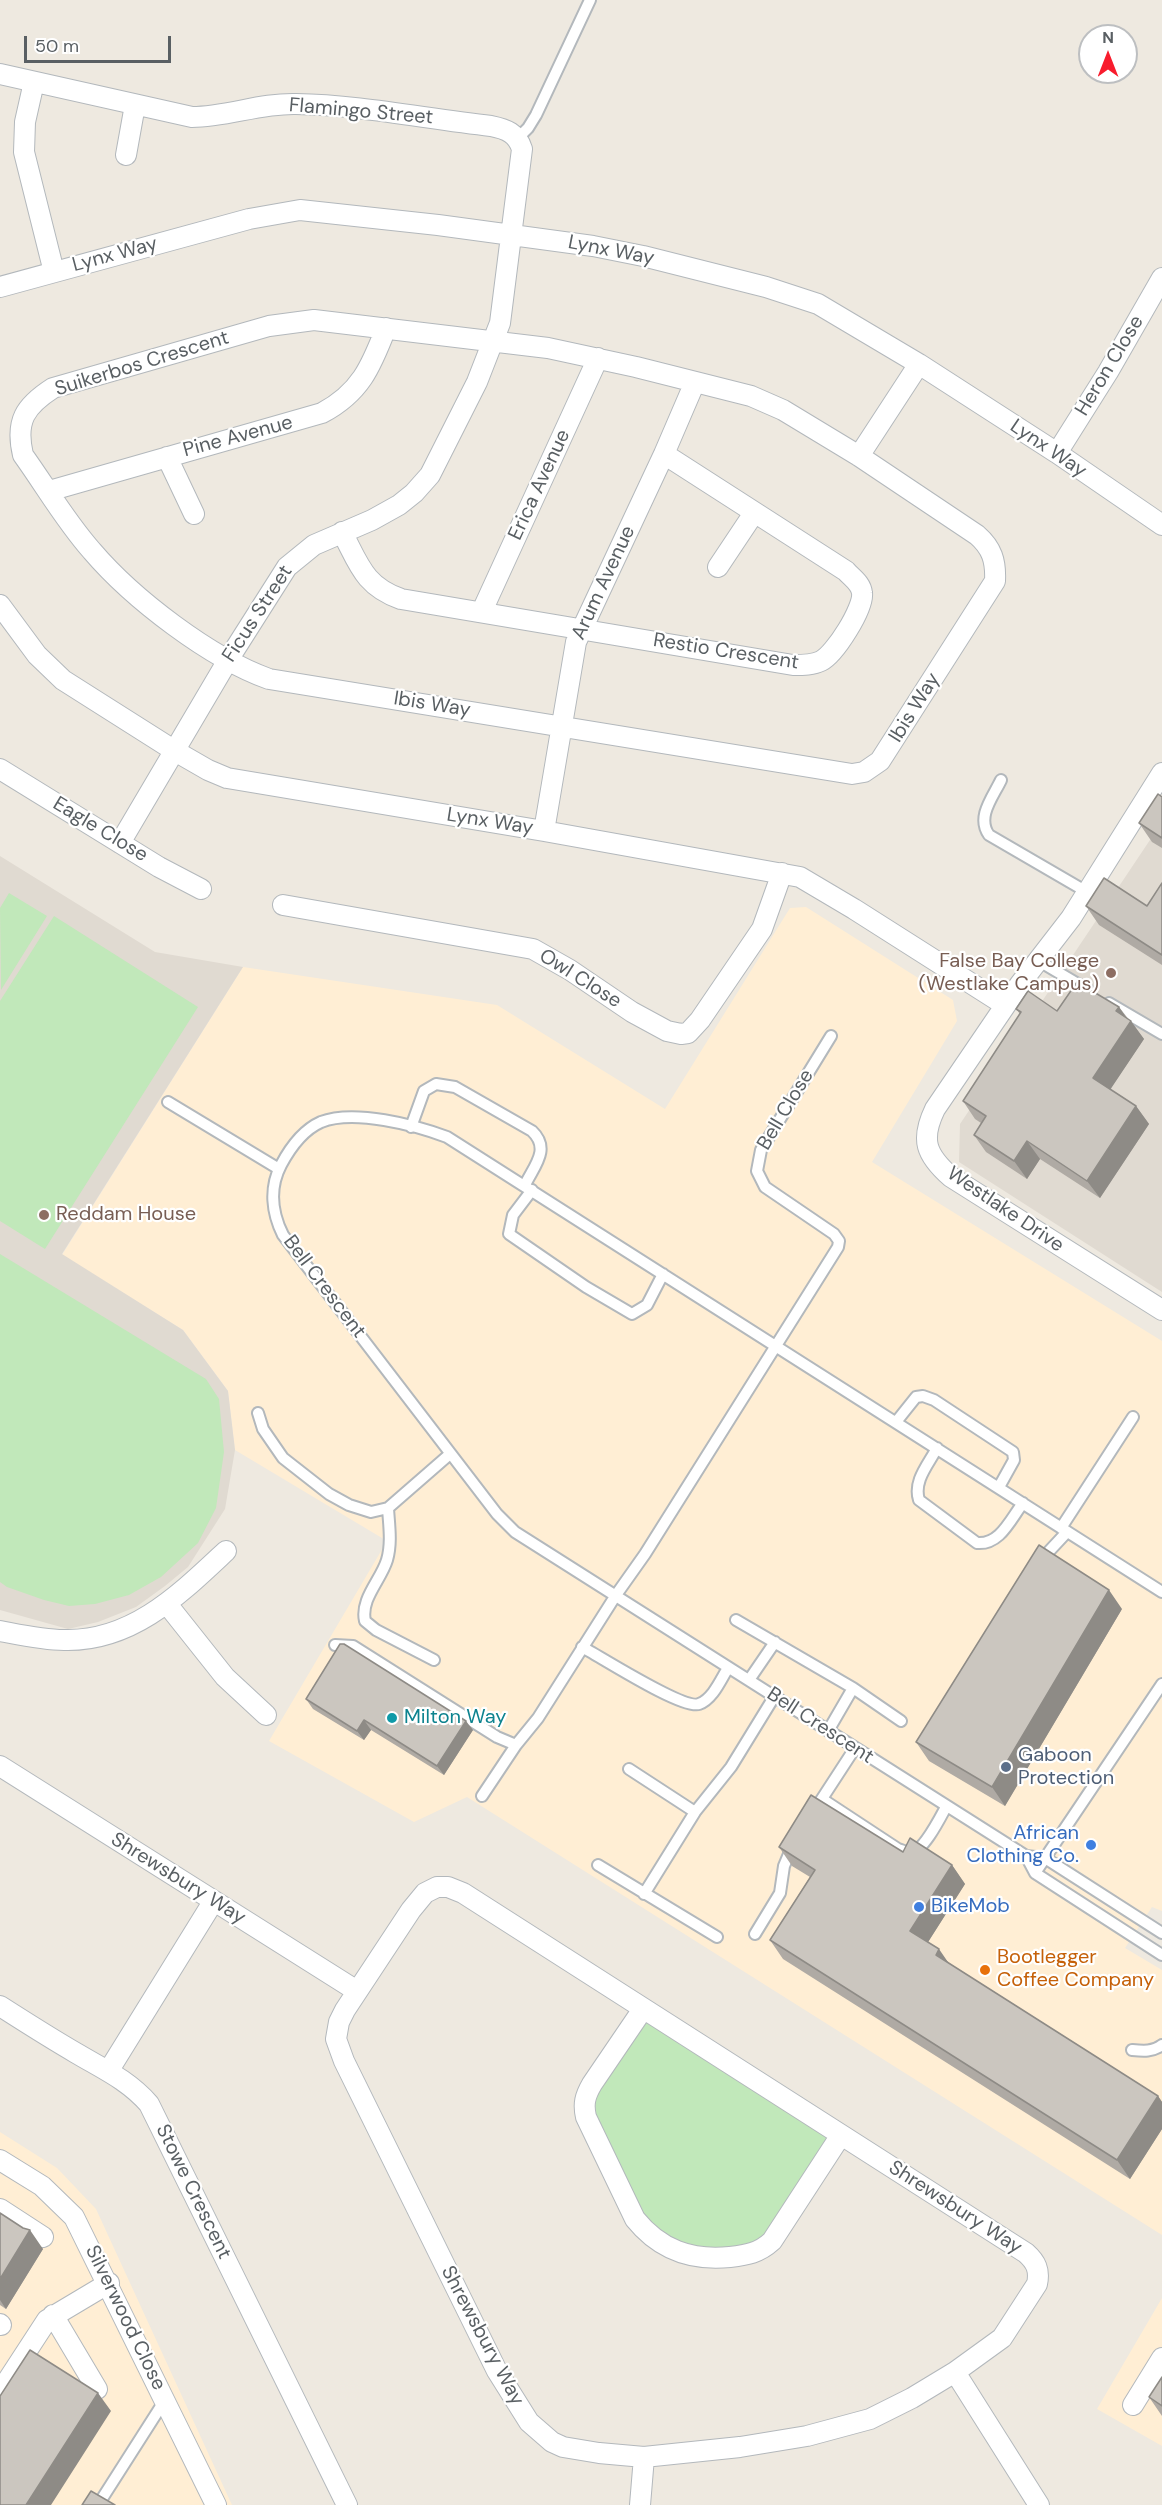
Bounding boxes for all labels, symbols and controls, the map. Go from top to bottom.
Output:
scale bar [27,24,174,62]
north arrow [1078,24,1138,84]
text: N [1102,27,1114,48]
text: 50 m [35,34,79,58]
street label: Flamingo Street [288,94,434,130]
street label: Lynx Way [566,231,656,271]
street label: Lynx Way [70,232,160,278]
street label: Heron Close [1071,312,1149,420]
street label: Suikerbos Crescent [52,326,232,402]
street label: Pine Avenue [181,411,295,463]
street label: Lynx Way [1005,415,1091,483]
street label: Erica Avenue [504,426,576,544]
street label: Arum Avenue [567,522,641,644]
street label: Ficus Street [218,561,298,667]
street label: Restio Crescent [652,629,800,675]
street label: Ibis Way [884,669,946,747]
street label: Ibis Way [392,687,472,723]
street label: Eagle Close [48,792,152,868]
street label: Lynx Way [445,803,535,841]
street label: Owl Close [534,944,626,1014]
place label: False Bay College (Westlake Campus) [919,950,1099,997]
marker: False Bay College (Westlake Campus) [1104,966,1118,980]
street label: Bell Close [753,1065,819,1155]
street label: Westlake Drive [942,1162,1068,1258]
place label: Reddam House [56,1203,196,1227]
marker: Reddam House [37,1208,51,1222]
street label: Bell Crescent [278,1231,370,1343]
street label: Bell Crescent [762,1683,878,1769]
place label: Milton Way [404,1706,506,1730]
marker: Milton Way [385,1711,399,1725]
place label: Gaboon Protection [1018,1744,1114,1791]
marker: Gaboon Protection [999,1760,1013,1774]
place label: African Clothing Co. [966,1822,1079,1869]
street label: Shrewsbury Way [106,1828,250,1930]
marker: African Clothing Co. [1084,1838,1098,1852]
place label: BikeMob [931,1895,1010,1919]
marker: BikeMob [912,1900,926,1914]
place label: Bootlegger Coffee Company [997,1946,1154,1993]
marker: Bootlegger Coffee Company [978,1963,992,1977]
street label: Stowe Crescent [150,2121,236,2263]
street label: Shrewsbury Way [884,2156,1026,2260]
street label: Silverwood Close [80,2242,170,2394]
street label: Shrewsbury Way [435,2262,529,2410]

